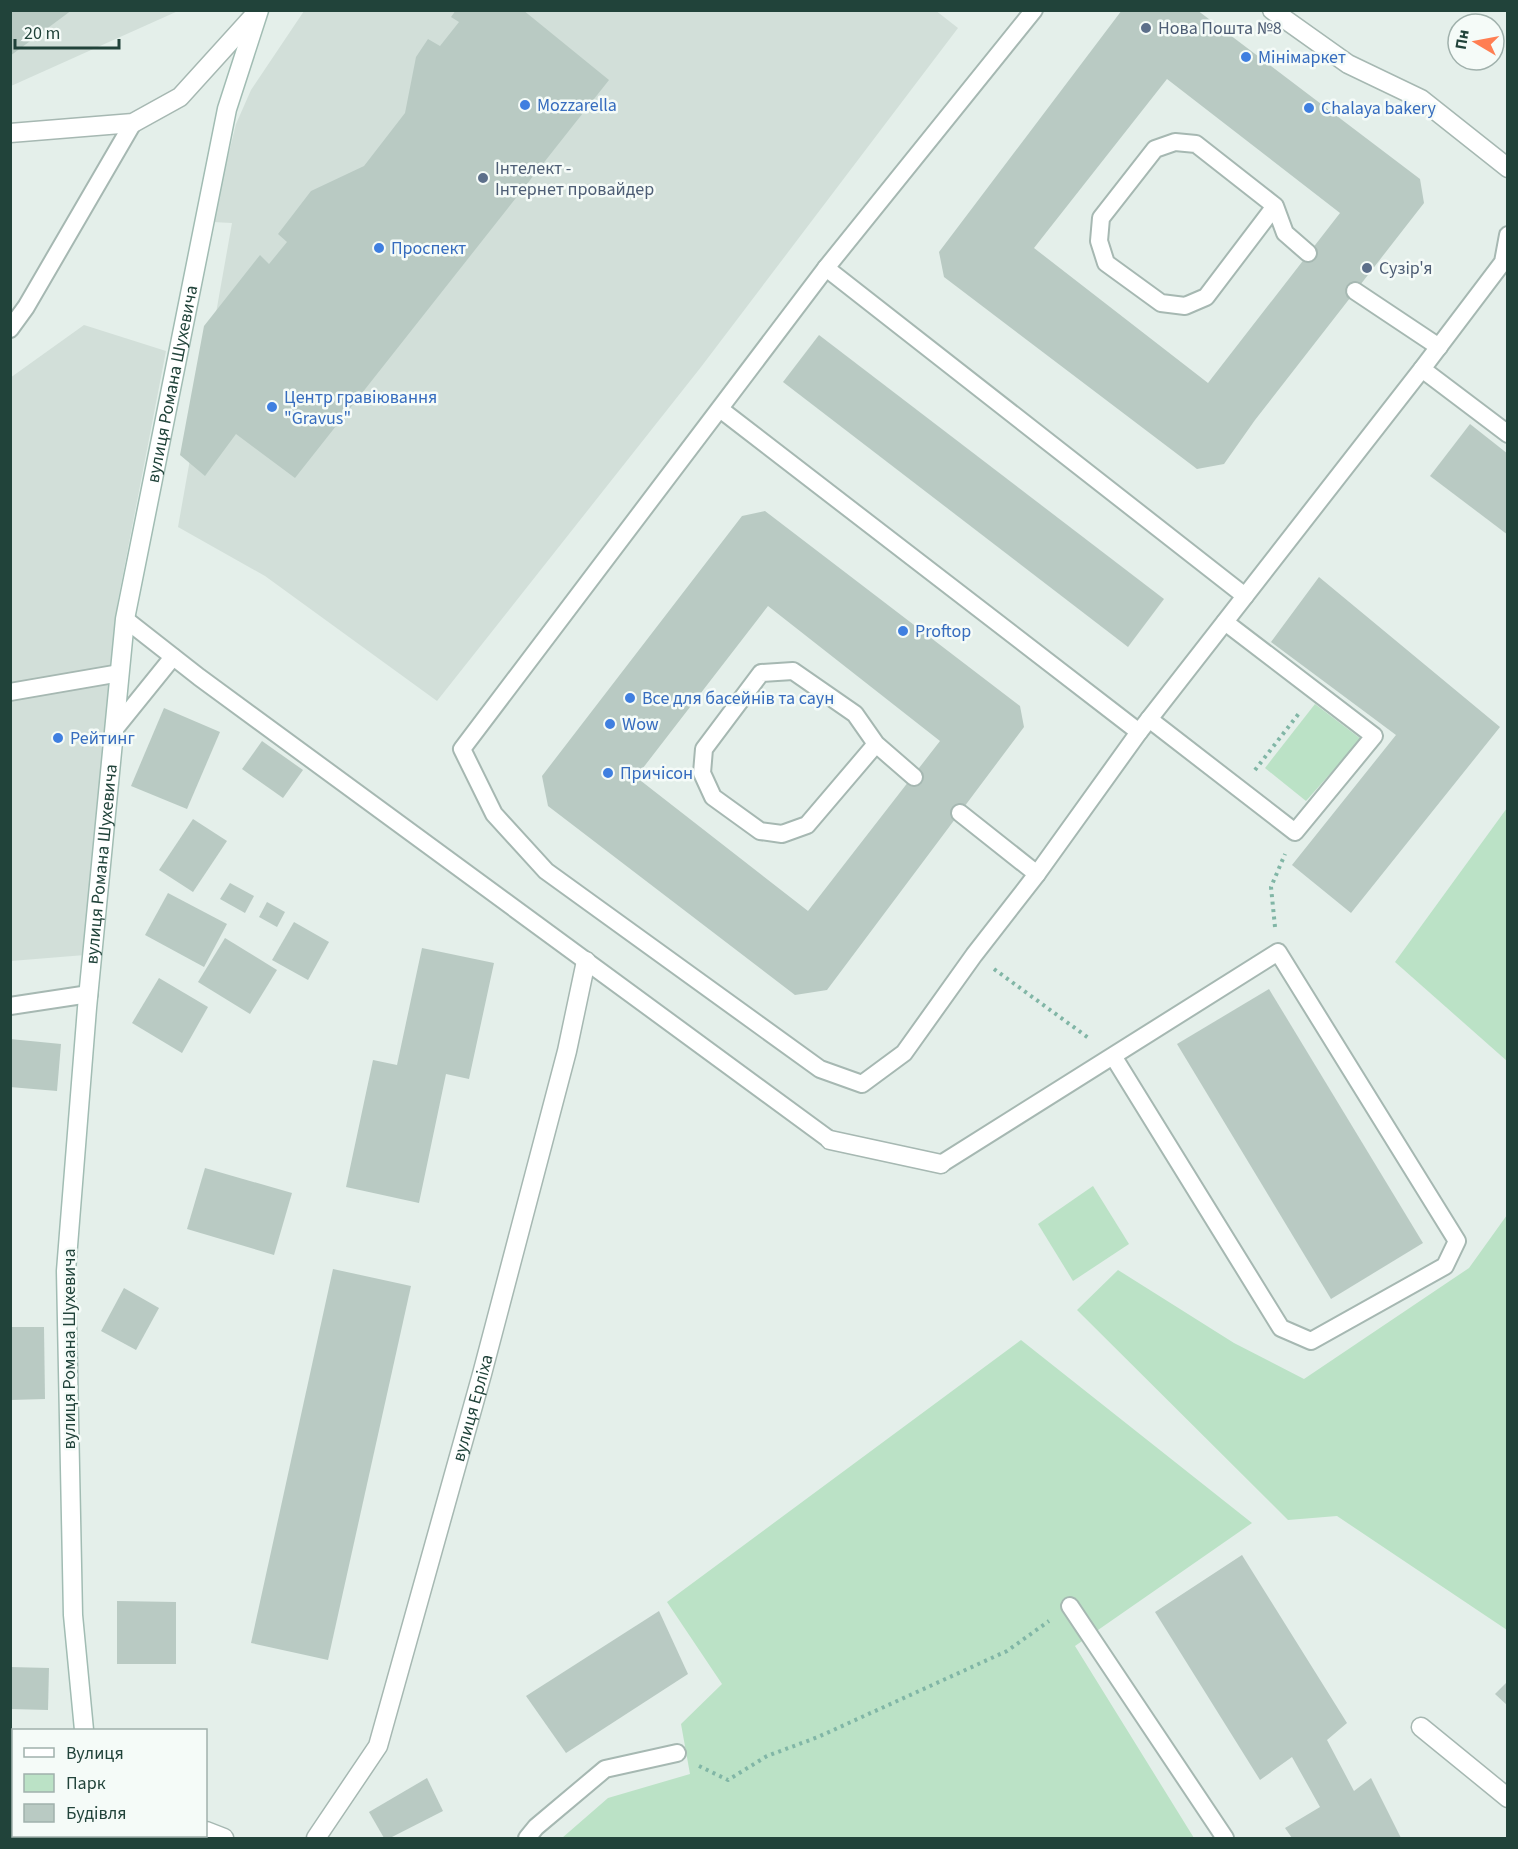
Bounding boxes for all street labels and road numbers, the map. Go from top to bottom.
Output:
street label: вулиця Романа Шухевича [140,283,204,485]
street label: вулиця Романа Шухевича [79,763,123,965]
street label: вулиця Романа Шухевича [57,1249,82,1449]
street label: вулиця Ерліха [446,1351,499,1464]

